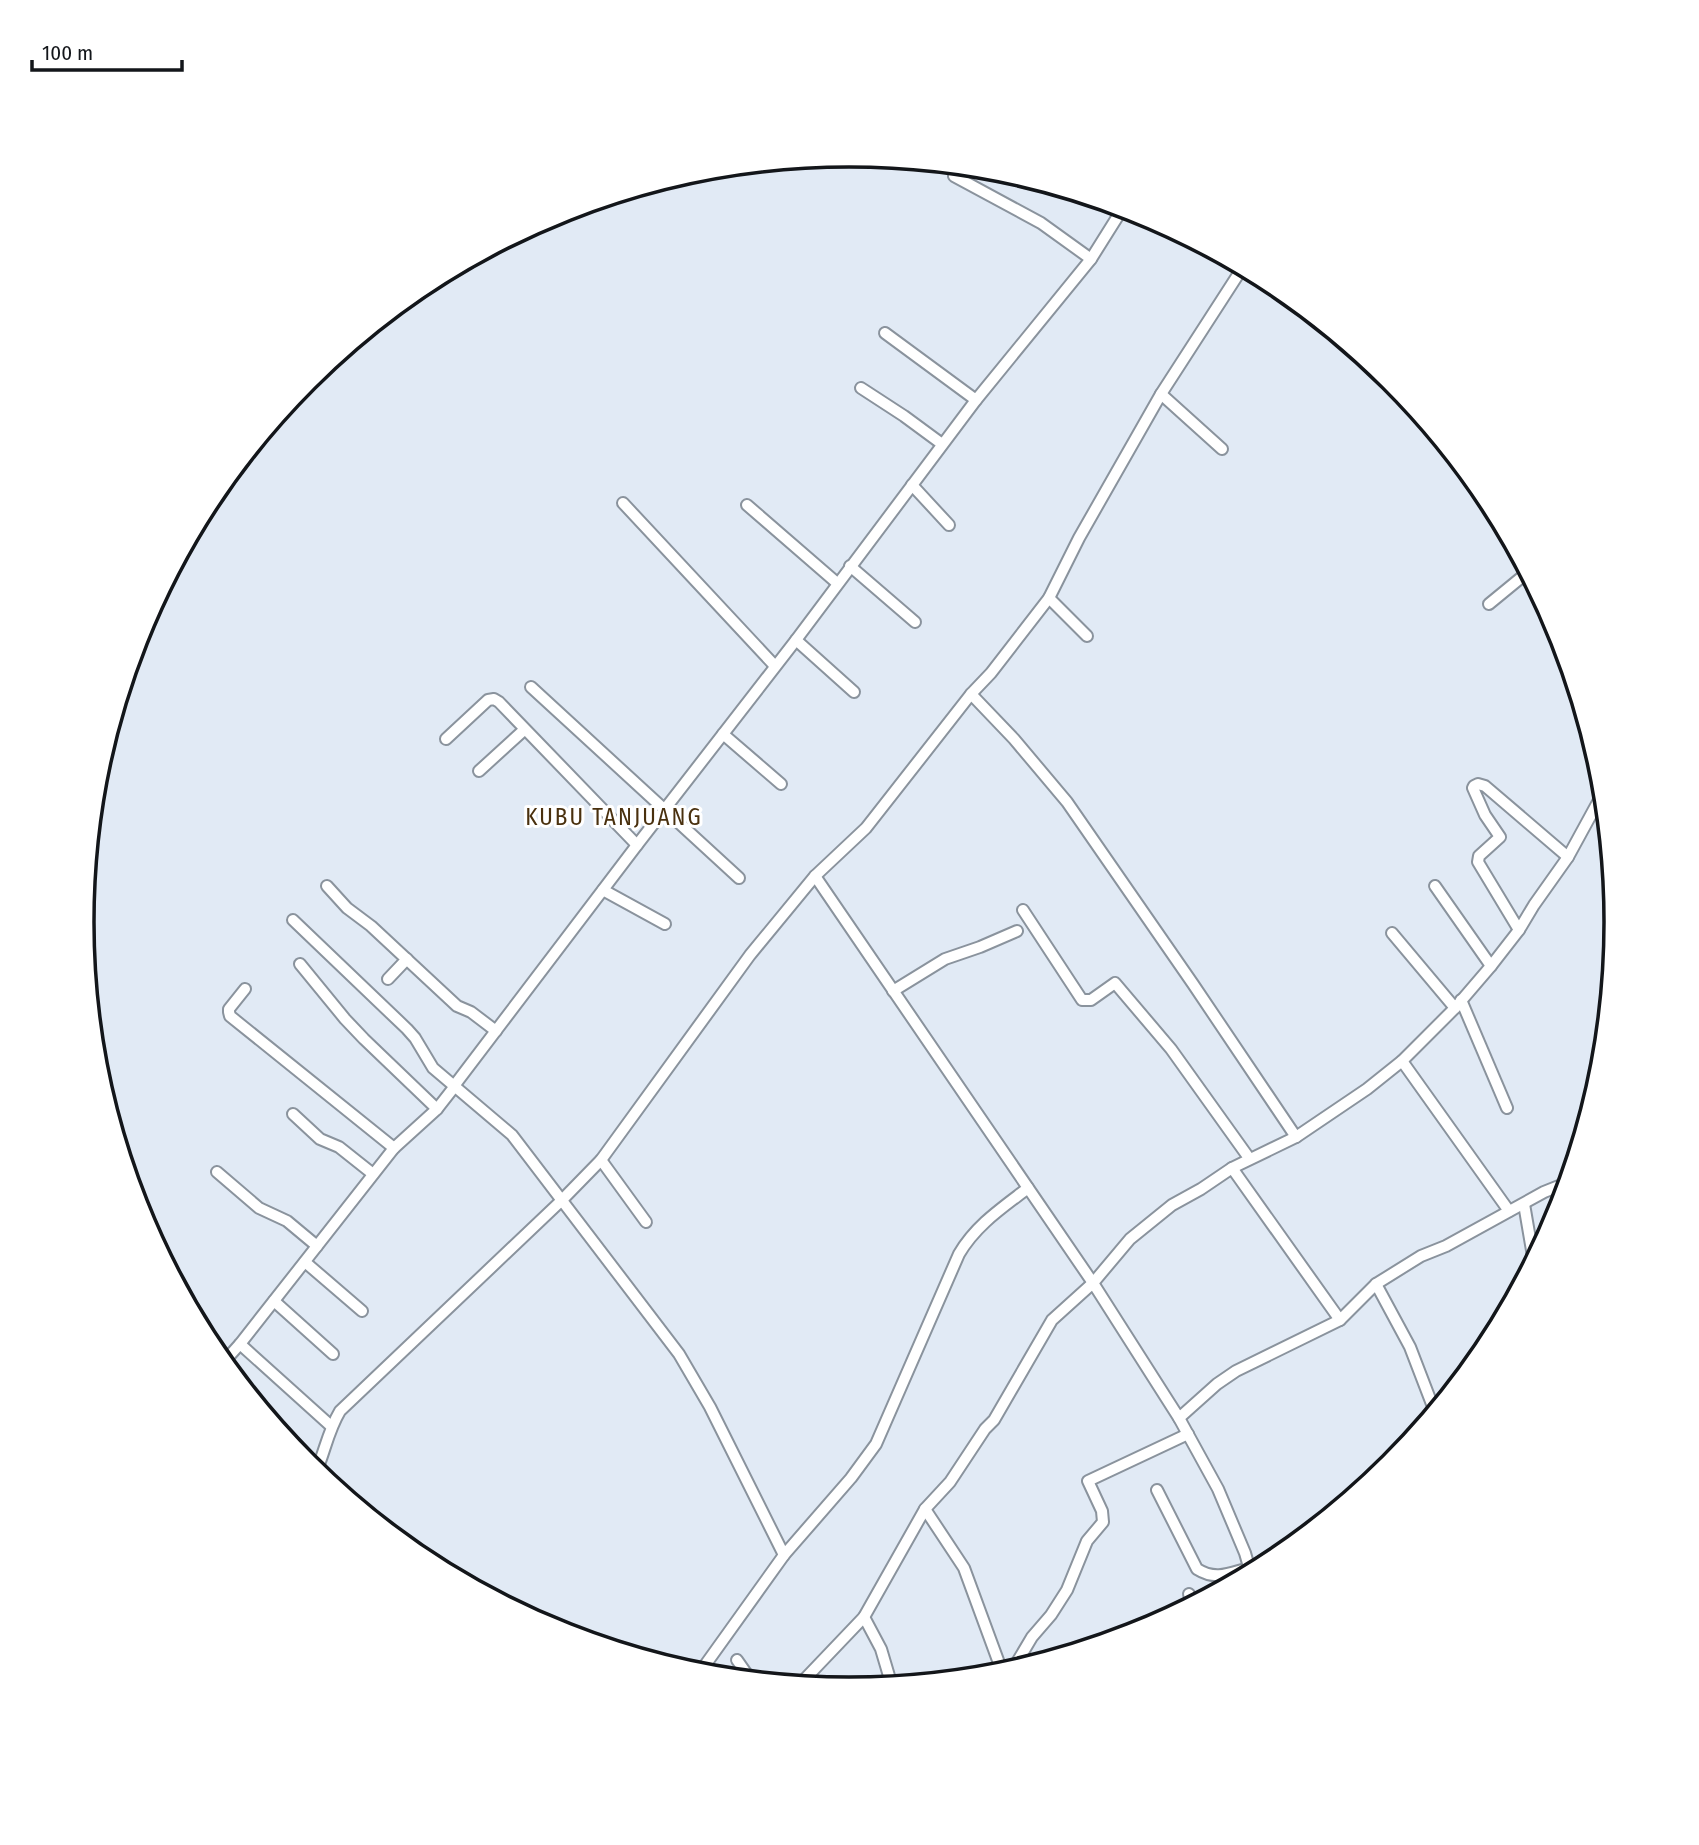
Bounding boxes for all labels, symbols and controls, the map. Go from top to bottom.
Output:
scale bar [32,28,182,72]
text: 100 m [42,40,93,66]
district label: KUBU TANJUANG [525,803,703,831]

